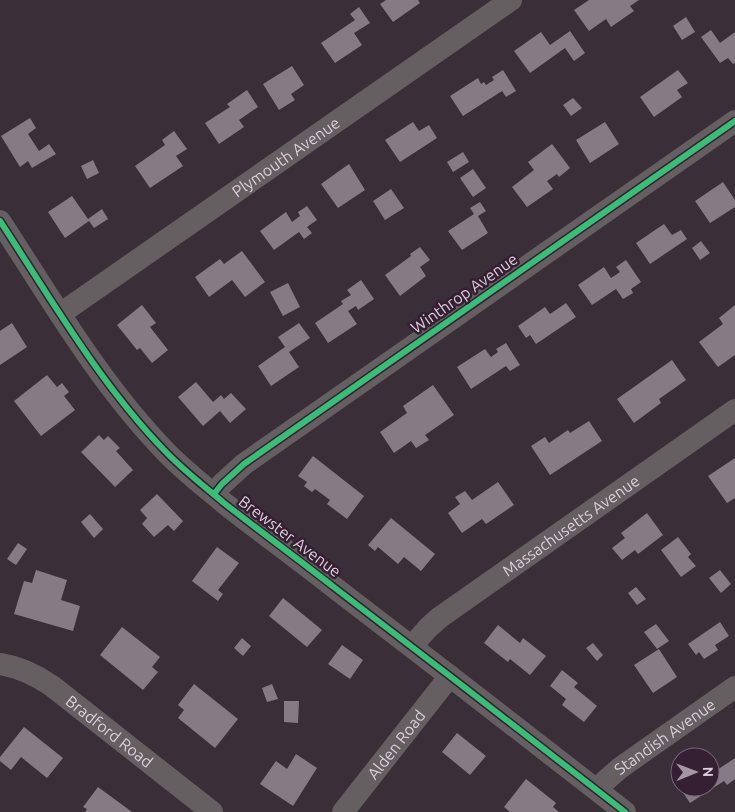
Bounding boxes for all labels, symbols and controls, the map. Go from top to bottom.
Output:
street label: Plymouth Avenue [228,113,343,201]
street label: Winthrop Avenue [407,250,521,336]
street label: Massachusetts Avenue [499,471,643,580]
street label: Brewster Avenue [235,492,345,580]
street label: Bradford Road [62,692,156,771]
street label: Standish Avenue [610,695,719,778]
street label: Alden Road [364,706,429,782]
north arrow [670,747,720,797]
text: N [700,766,716,777]

